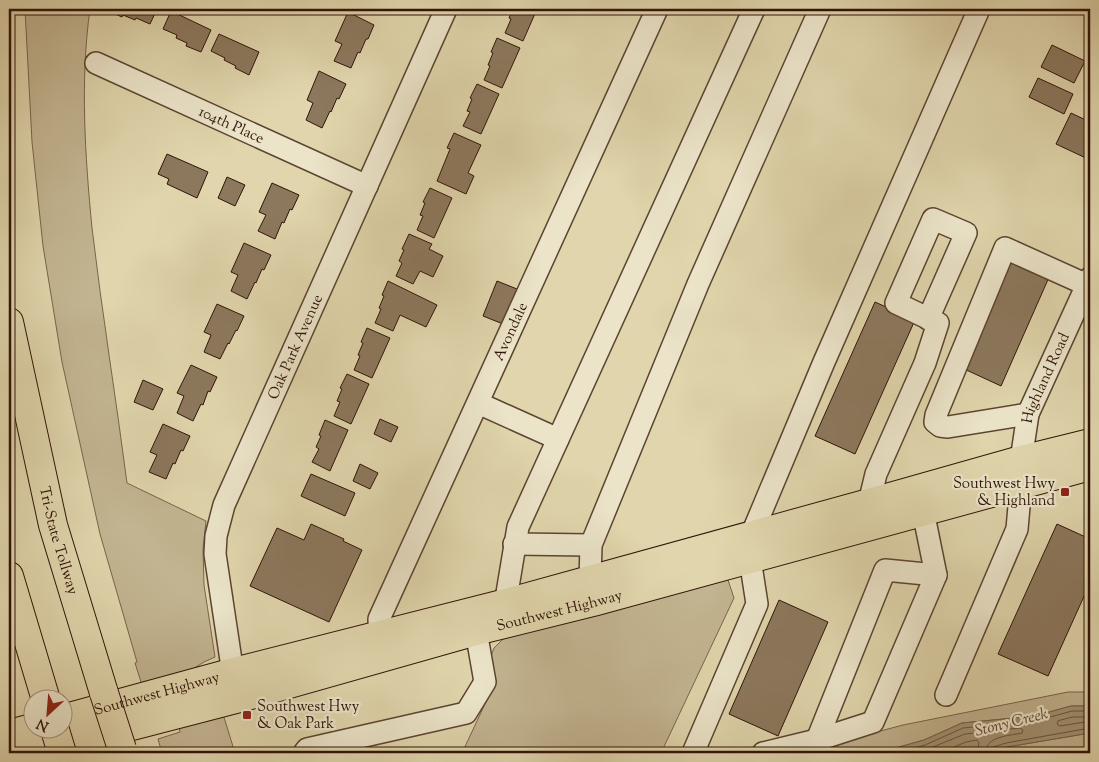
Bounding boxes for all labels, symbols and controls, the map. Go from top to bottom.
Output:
street label: 104th Place [195,102,267,150]
street label: Oak Park Avenue [264,291,329,403]
street label: Avondale [489,299,534,365]
street label: Highland Road [1018,329,1076,425]
place label: Southwest Hwy & Highland [953,474,1056,512]
street label: Tri-State Tollway [33,485,83,598]
marker: Southwest Hwy & Highland [1059,486,1071,498]
street label: Southwest Highway [494,585,625,638]
street label: Southwest Highway [92,667,222,722]
north arrow [22,690,72,740]
place label: Southwest Hwy & Oak Park [257,697,360,735]
water label: Stony Creek [973,703,1051,744]
marker: Southwest Hwy & Oak Park [241,709,253,721]
text: N [34,712,53,735]

